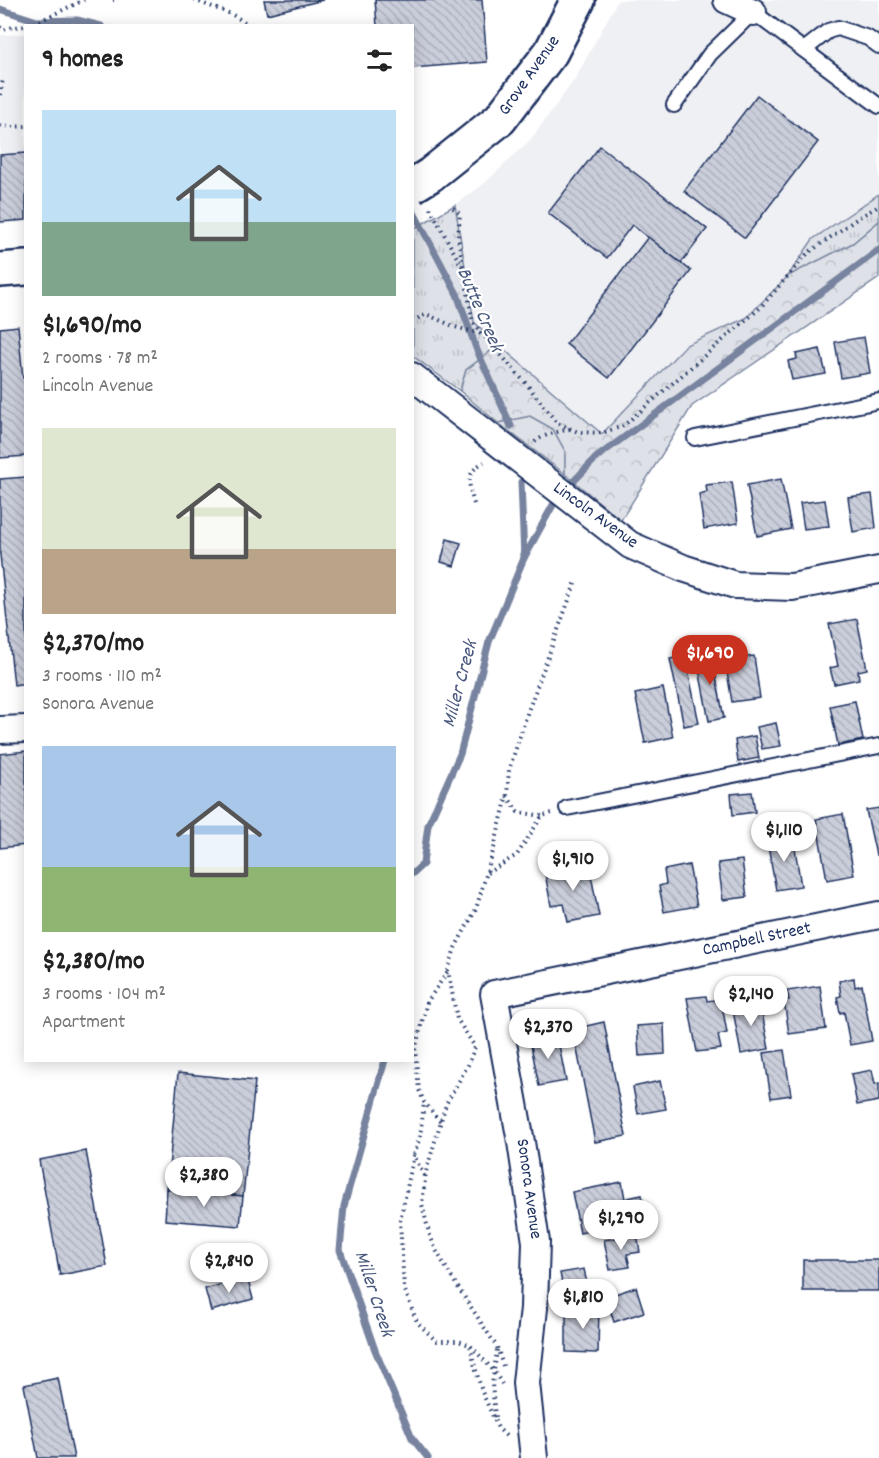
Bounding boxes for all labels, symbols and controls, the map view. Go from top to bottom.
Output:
street label: Grove Avenue [493,31,567,121]
text: 9 homes [42,42,124,79]
icon: filters [363,44,396,77]
icon: home [165,149,273,257]
water label: Butte Creek [449,263,510,358]
text: $1,690/mo [42,308,141,345]
text: 2 rooms · 78 m² [42,345,158,373]
text: Lincoln Avenue [42,373,153,401]
icon: home [165,467,273,575]
street label: Lincoln Avenue [547,476,643,556]
text: $2,370/mo [42,626,144,663]
pin: $1,690 [661,635,759,686]
water label: Miller Creek [436,636,486,731]
text: $1,690 [686,640,734,668]
text: 3 rooms · 110 m² [42,663,162,691]
text: Sonora Avenue [42,691,154,719]
icon: home [165,785,273,893]
pin: $1,110 [735,812,833,863]
text: $1,110 [765,817,803,845]
pin: $1,910 [524,841,622,892]
text: $1,910 [552,846,594,874]
street label: Campbell Street [701,916,814,964]
text: $2,380/mo [42,944,144,981]
pin: $2,140 [702,976,800,1027]
text: 3 rooms · 104 m² [42,981,166,1009]
text: $2,140 [728,981,774,1009]
text: Apartment [42,1009,125,1037]
pin: $2,370 [499,1009,597,1060]
text: $2,370 [523,1014,573,1042]
street label: Sonora Avenue [509,1137,547,1241]
pin: $2,380 [155,1157,253,1208]
text: $2,380 [179,1162,229,1190]
pin: $1,290 [572,1200,670,1251]
text: $1,290 [597,1205,645,1233]
pin: $2,840 [180,1243,278,1294]
water label: Miller Creek [346,1247,401,1342]
text: $2,840 [204,1248,254,1276]
pin: $1,810 [534,1279,632,1330]
text: $1,810 [562,1284,604,1312]

